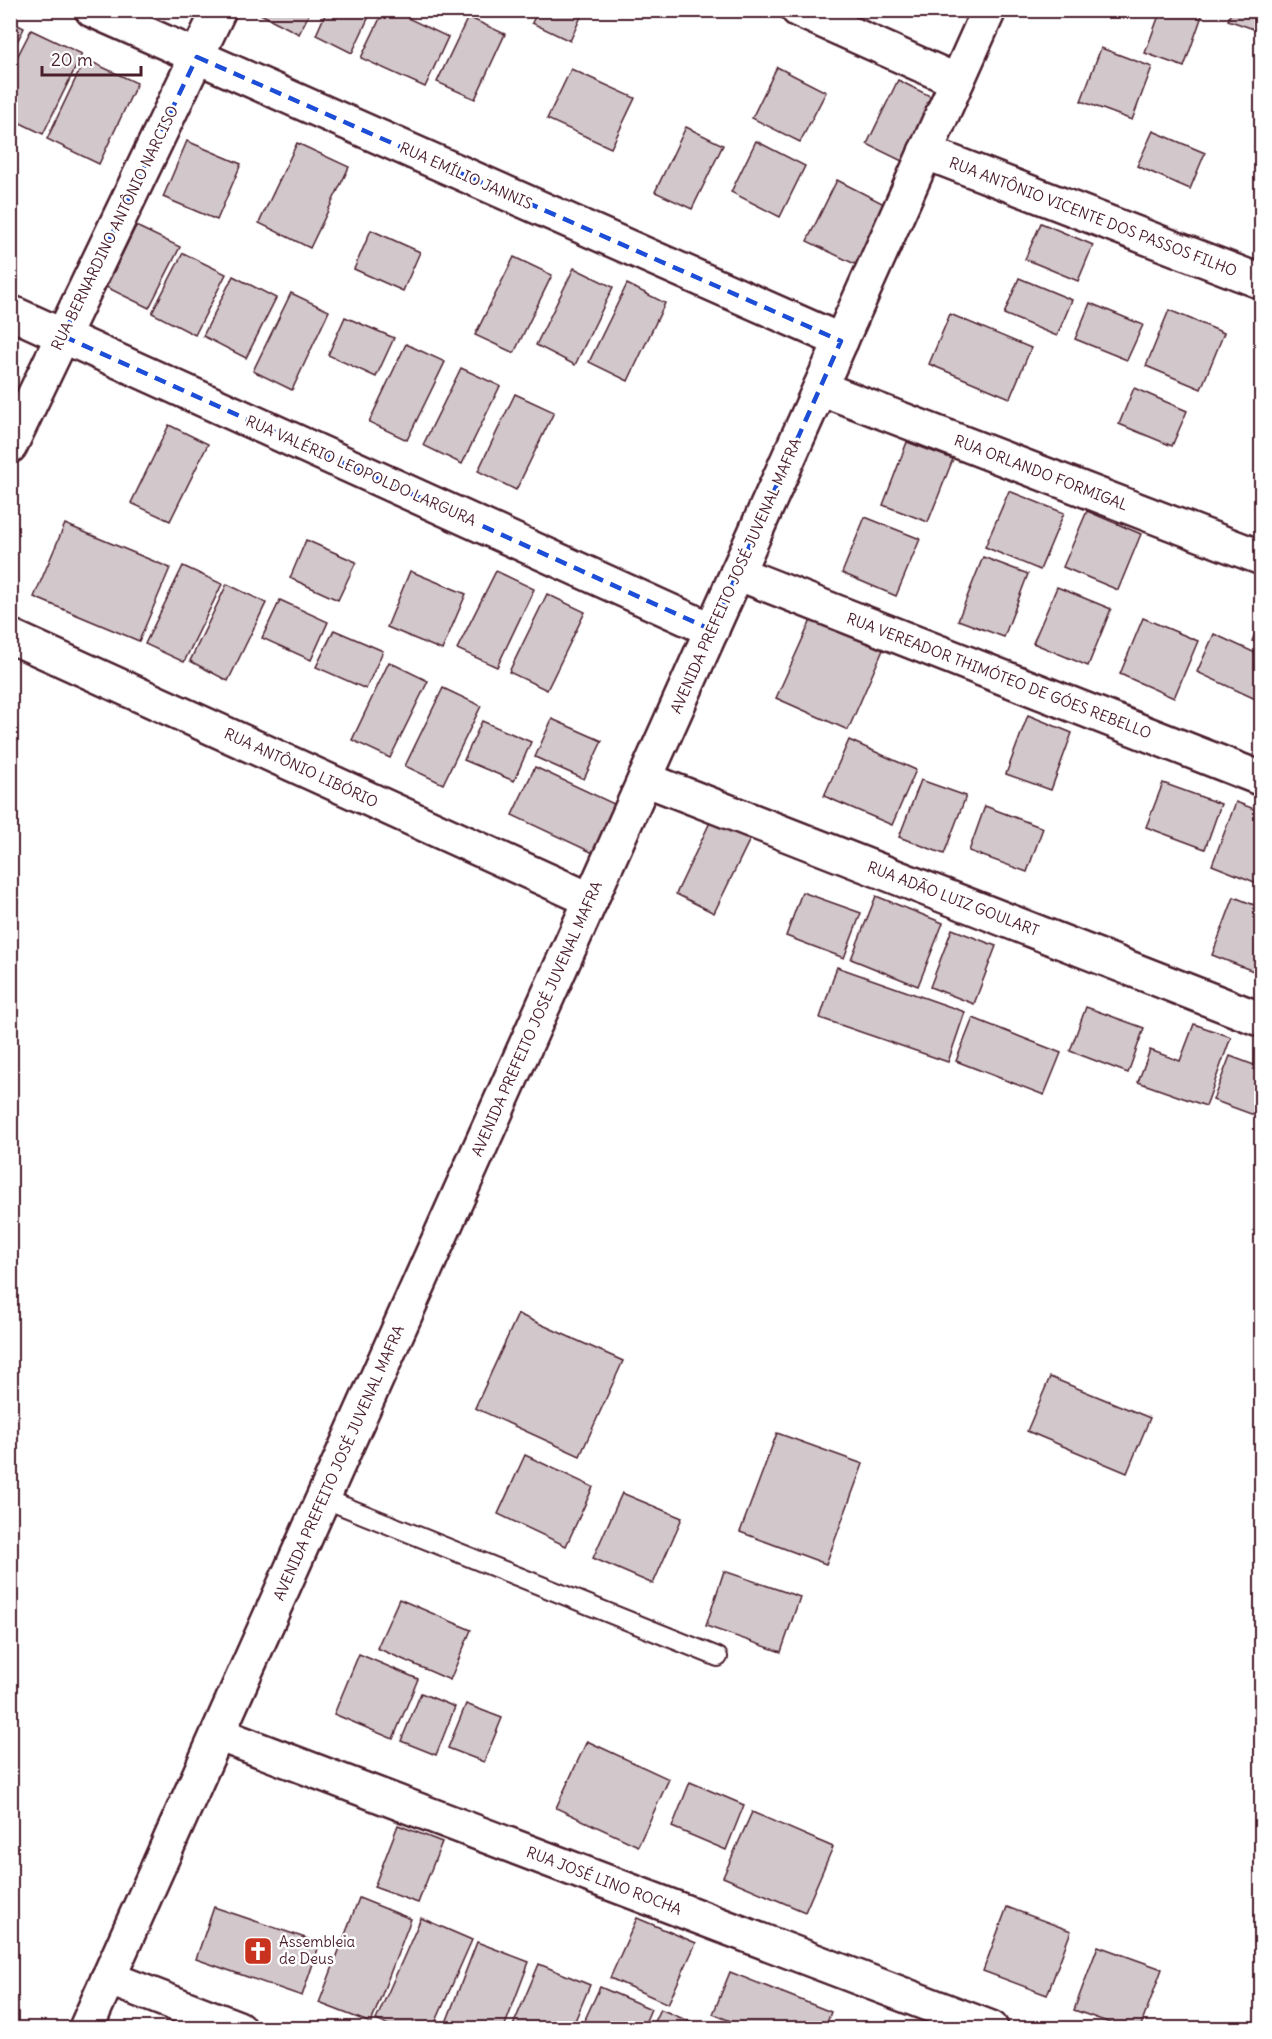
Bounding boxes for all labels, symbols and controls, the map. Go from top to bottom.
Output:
scale bar [42,39,141,77]
text: 20 m [51,48,93,71]
street label: RUA BERNARDINO ANTÔNIO NARCISO [46,102,182,353]
street label: RUA EMÍLIO JANNIS [397,138,535,213]
street label: RUA ANTÔNIO VICENTE DOS PASSOS FILHO [947,152,1240,280]
street label: RUA VALÉRIO LEOPOLDO LARGURA [243,411,480,530]
street label: RUA ORLANDO FORMIGAL [952,431,1131,515]
street label: AVENIDA PREFEITO JOSÉ JUVENAL MAFRA [666,435,805,716]
street label: RUA VEREADOR THIMÓTEO DE GÓES REBELLO [844,607,1155,743]
street label: RUA ANTÔNIO LIBÓRIO [221,723,382,812]
street label: RUA ADÃO LUIZ GOULART [865,857,1042,940]
street label: AVENIDA PREFEITO JOSÉ JUVENAL MAFRA [467,878,606,1159]
street label: AVENIDA PREFEITO JOSÉ JUVENAL MAFRA [269,1322,408,1603]
street label: RUA JOSÉ LINO ROCHA [524,1842,685,1919]
place label: Assembleia de Deus [279,1932,356,1968]
church icon: Assembleia de Deus [242,1935,274,1967]

